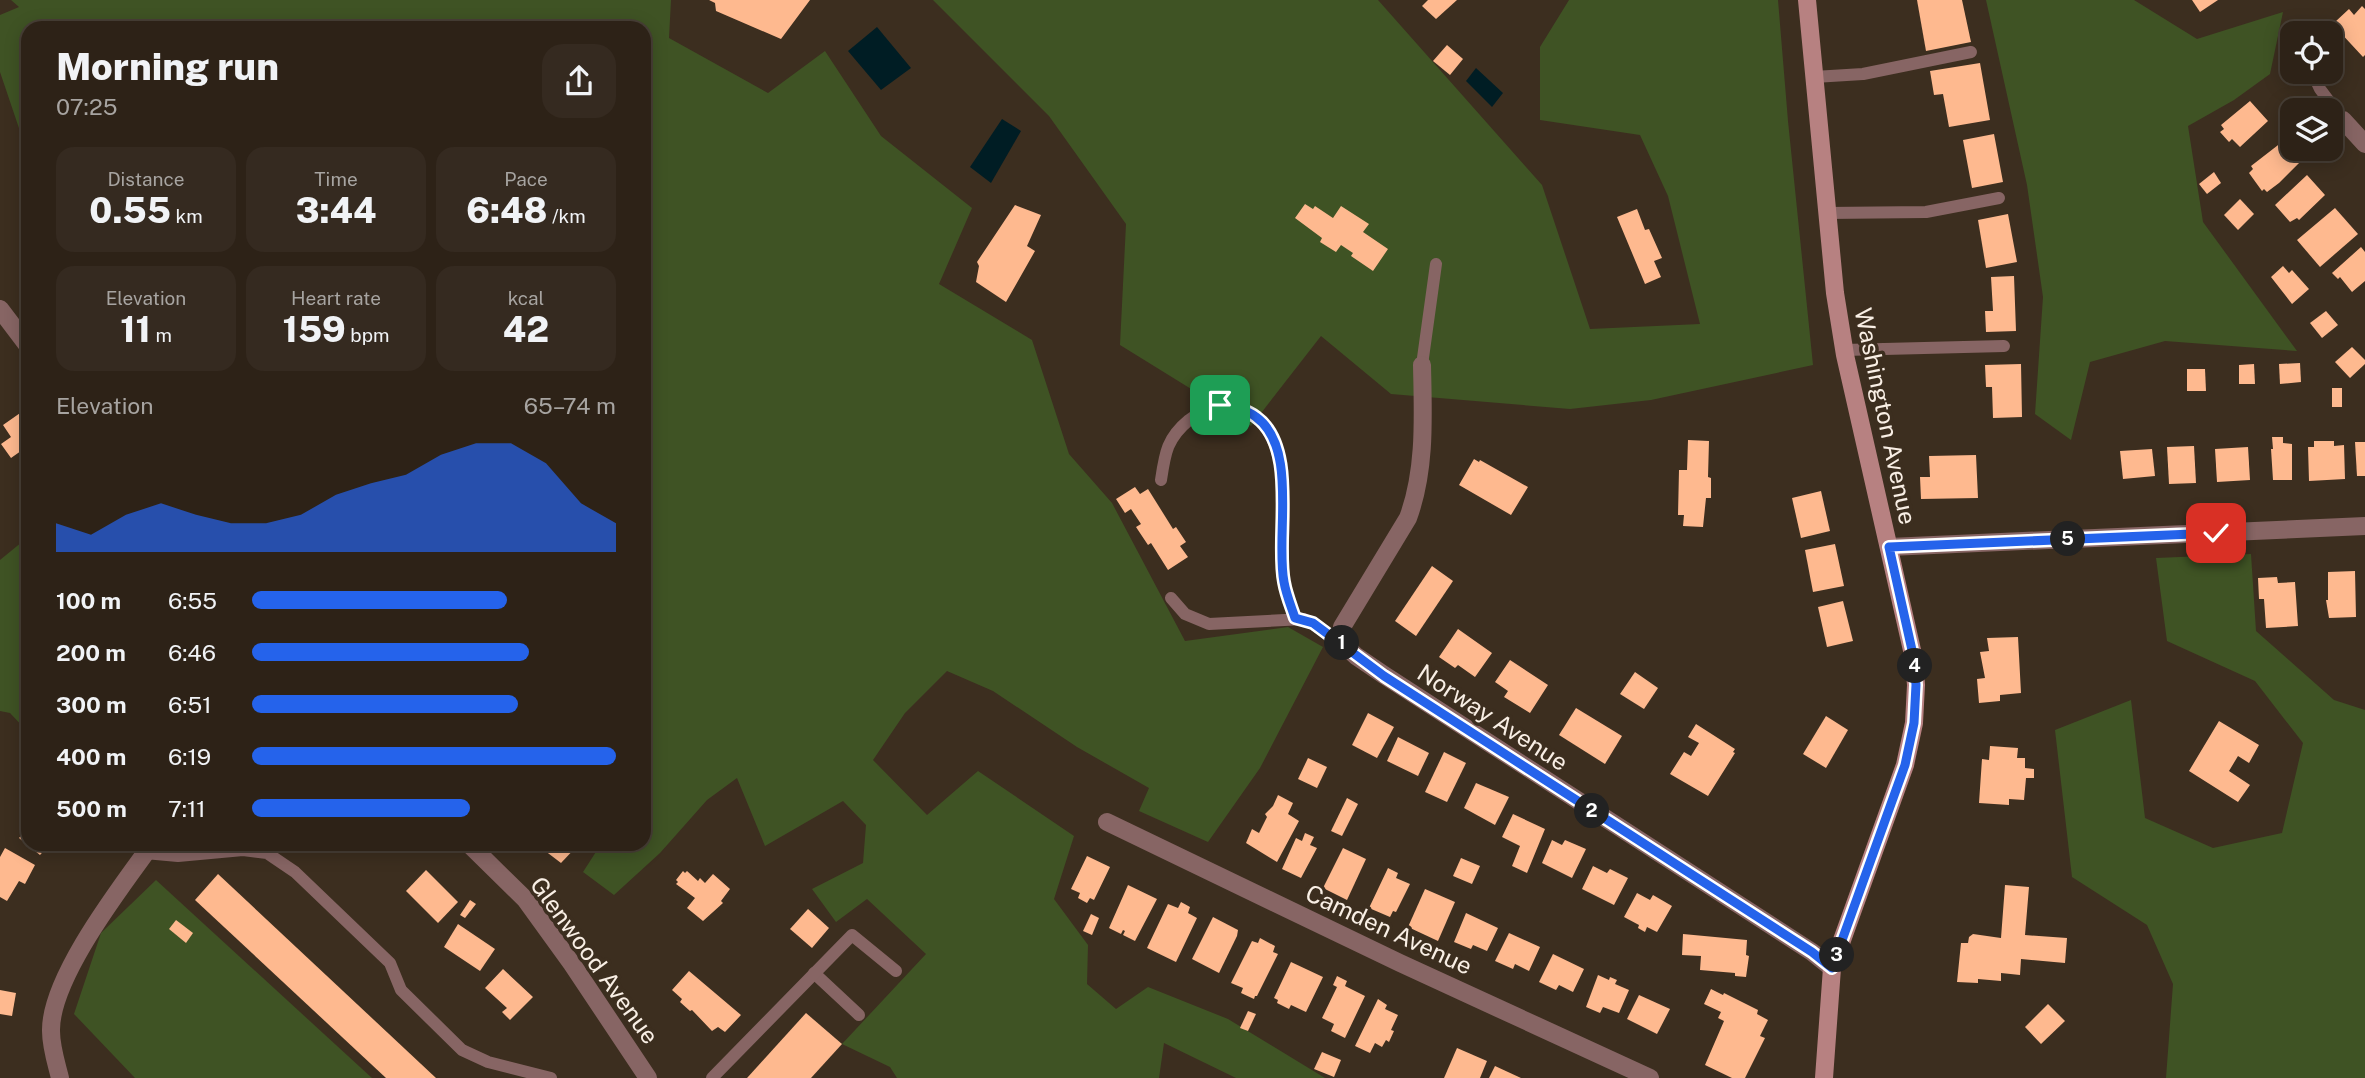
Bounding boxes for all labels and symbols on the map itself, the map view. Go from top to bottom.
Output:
street label: Washington Avenue [1849,305,1923,527]
pin [1190,375,1250,435]
pin [2186,503,2246,563]
pin: 5 [2050,522,2086,556]
pin: 1 [1324,626,1360,660]
pin: 4 [1898,648,1932,684]
street label: Norway Avenue [1413,658,1573,776]
pin: 2 [1574,794,1610,828]
street label: Glenwood Avenue [525,871,665,1049]
street label: Camden Avenue [1301,878,1477,980]
pin: 3 [1820,937,1854,972]

